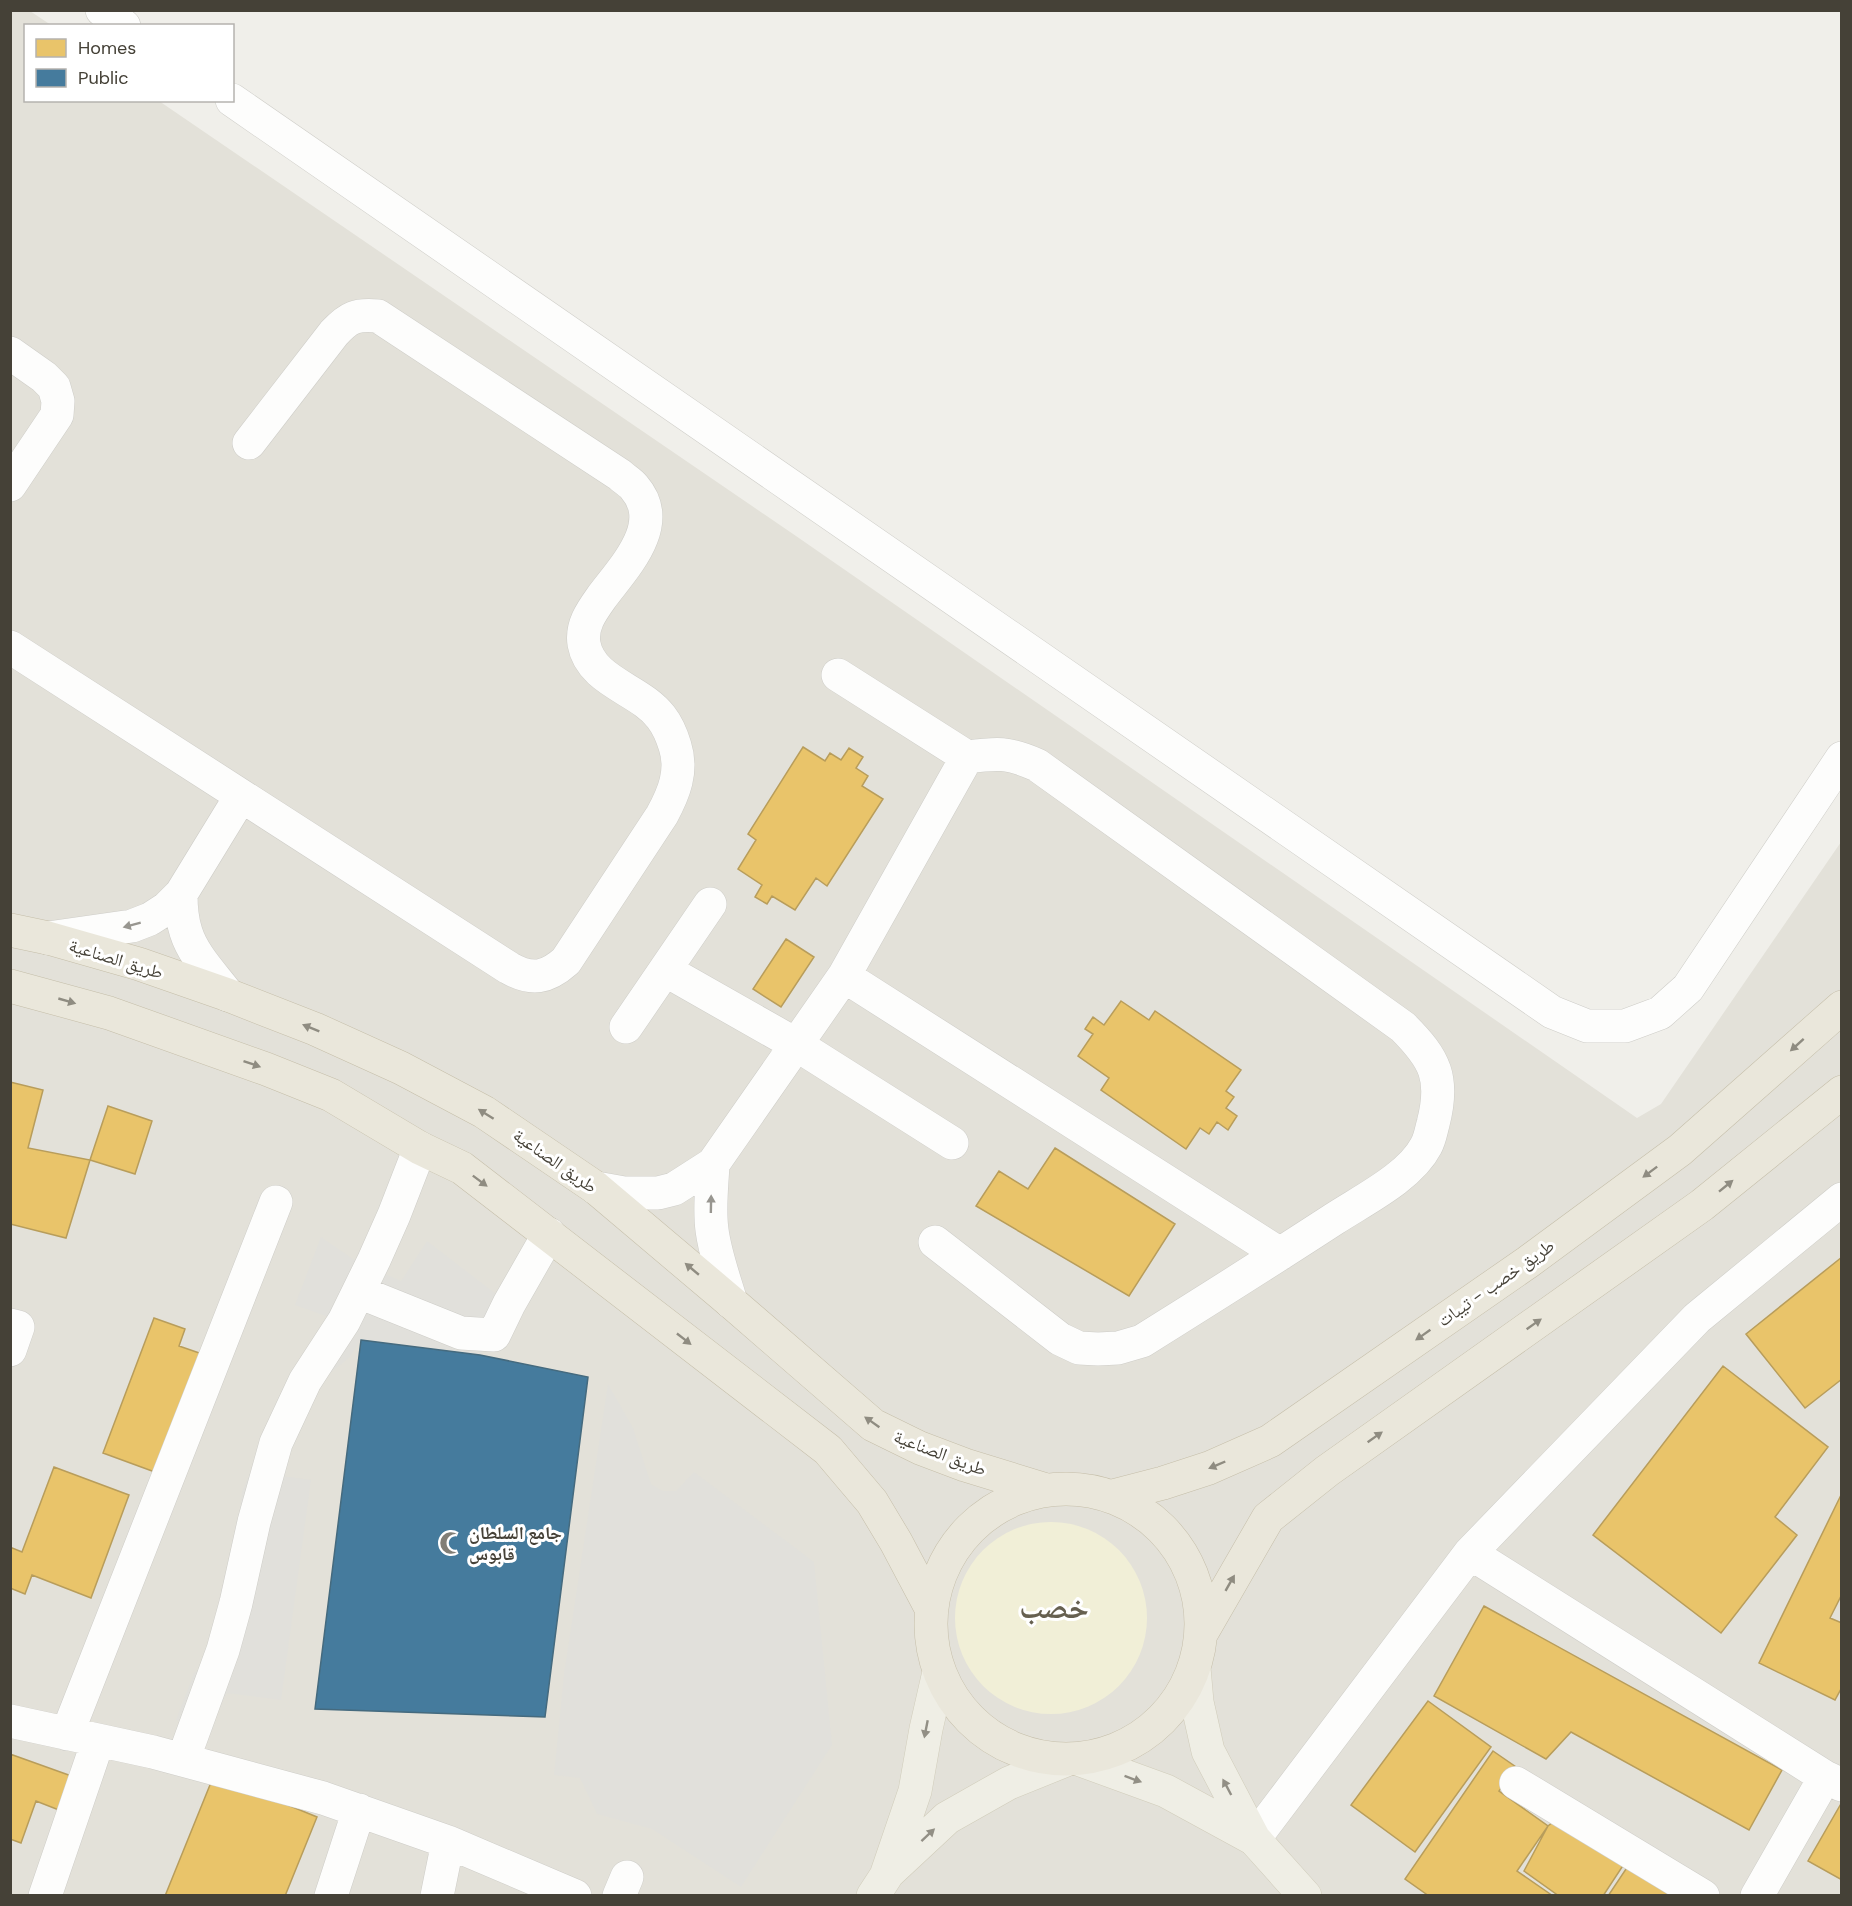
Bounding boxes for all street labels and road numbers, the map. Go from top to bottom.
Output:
street label: طريق الصناعية [66,933,166,985]
street label: طريق الصناعية [508,1123,602,1199]
street label: طريق خصب - تيبات [1433,1234,1559,1332]
street label: طريق الصناعية [890,1424,990,1482]

